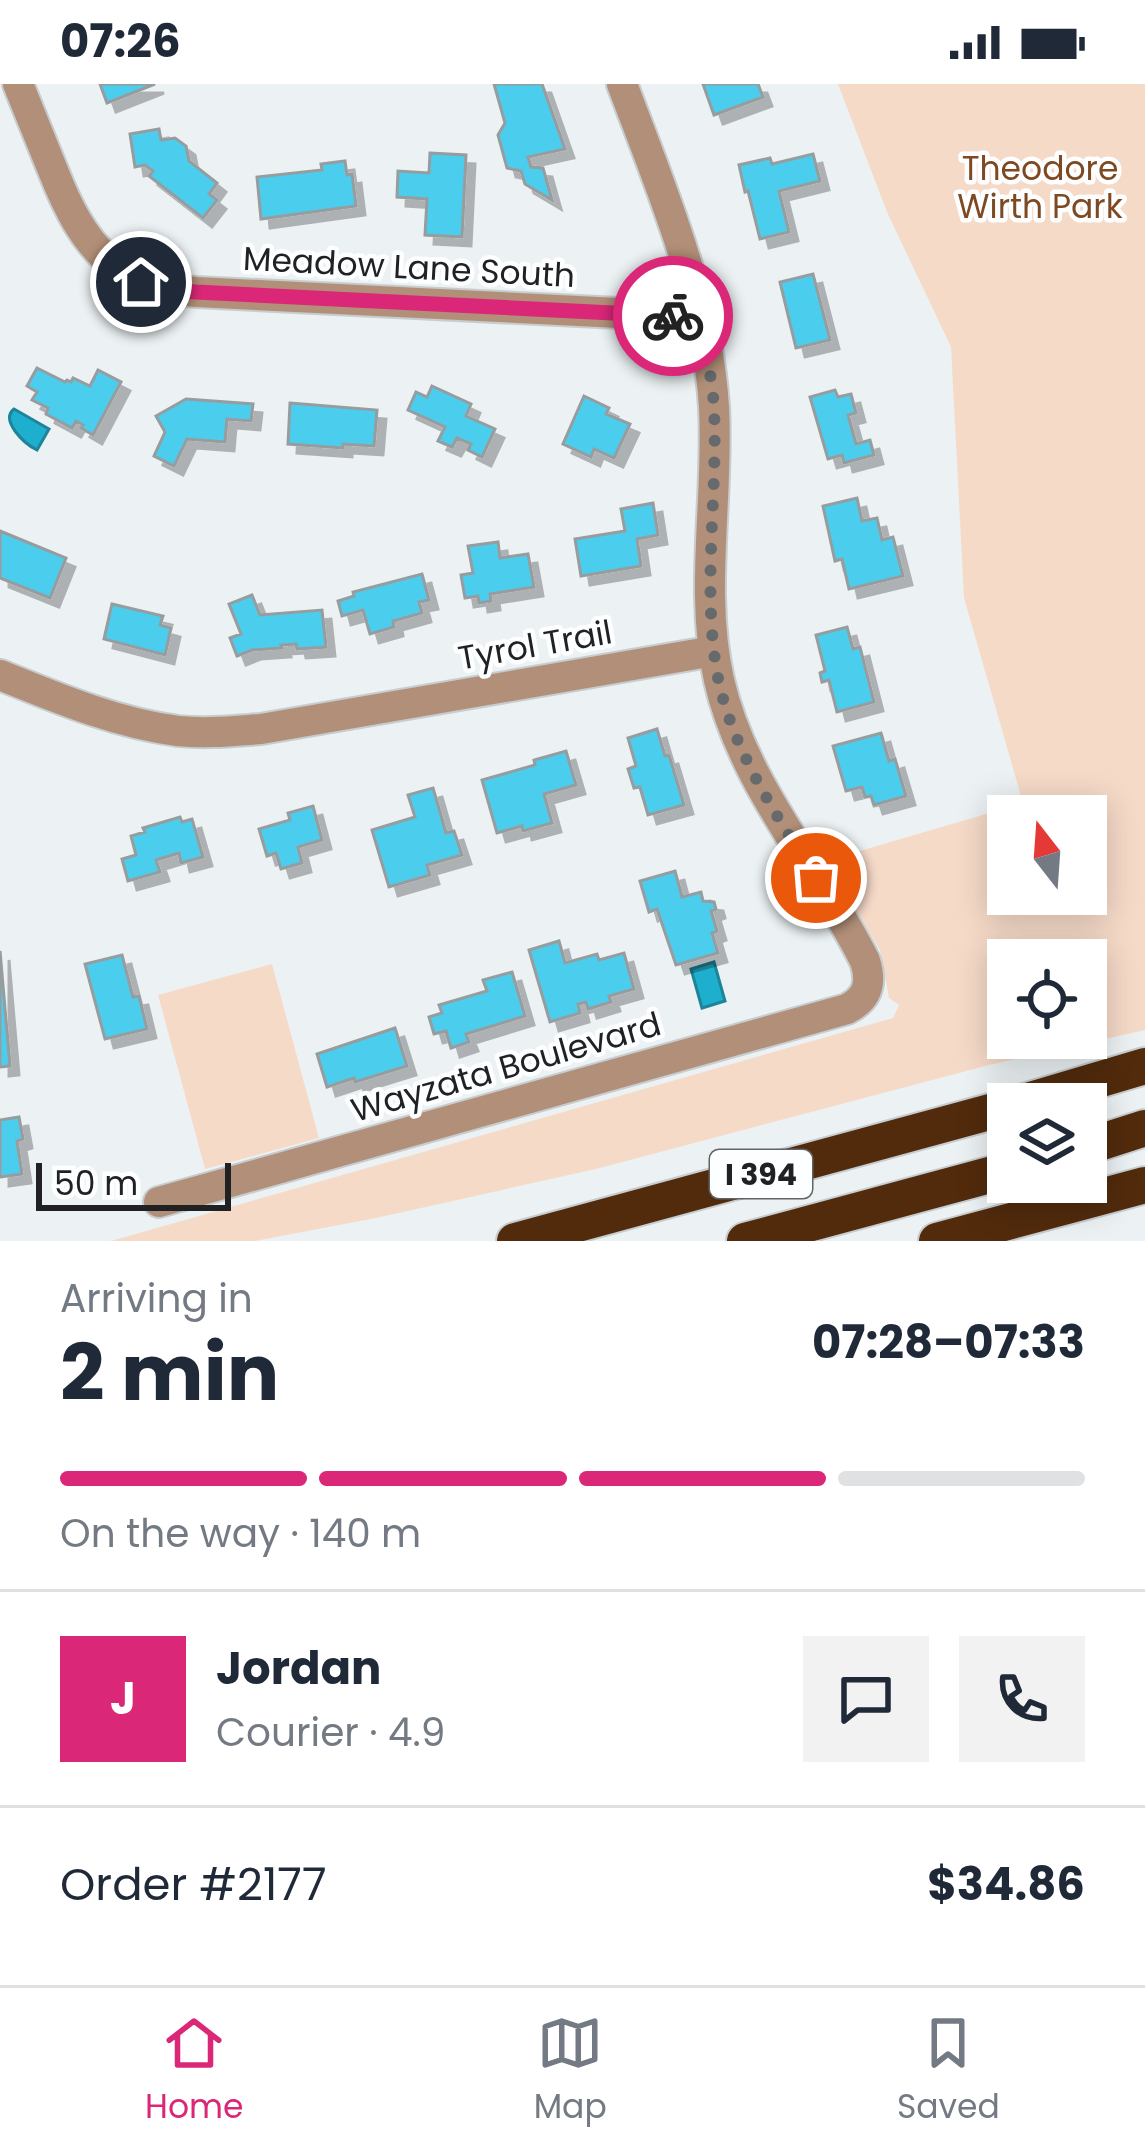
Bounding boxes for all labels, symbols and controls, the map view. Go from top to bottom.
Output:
text: 07:26 [60,10,181,73]
park label: Theodore Wirth Park [957,145,1123,230]
pin [90,231,192,333]
street label: Meadow Lane South [242,235,576,299]
icon: home [108,249,174,315]
courier [613,256,733,376]
icon: bike [640,283,706,349]
street label: Tyrol Trail [454,608,616,682]
north arrow [987,795,1107,915]
map controls [987,795,1107,1203]
pin [765,827,867,929]
icon: bag [783,845,849,911]
button: locate [987,939,1107,1059]
street label: Wayzata Boulevard [346,1000,666,1134]
button: layers [987,1083,1107,1203]
road number: I 394 [710,1150,812,1198]
scale bar [36,1157,231,1210]
text: 50 m [54,1160,138,1207]
text: Arriving in [60,1271,253,1326]
text: 07:28–07:33 [812,1311,1085,1374]
text: 2 min [60,1318,279,1427]
text: On the way · 140 m [60,1506,421,1561]
button: chat [803,1636,929,1762]
button: phone [959,1636,1085,1762]
text: Jordan [216,1637,381,1700]
text: J [110,1667,136,1730]
text: Courier · 4.9 [216,1705,445,1760]
text: Order #2177 [60,1853,327,1916]
text: $34.86 [927,1853,1085,1916]
tab: Home [145,2010,244,2132]
tab: Map [534,2010,607,2132]
tab: Saved [897,2010,1000,2132]

